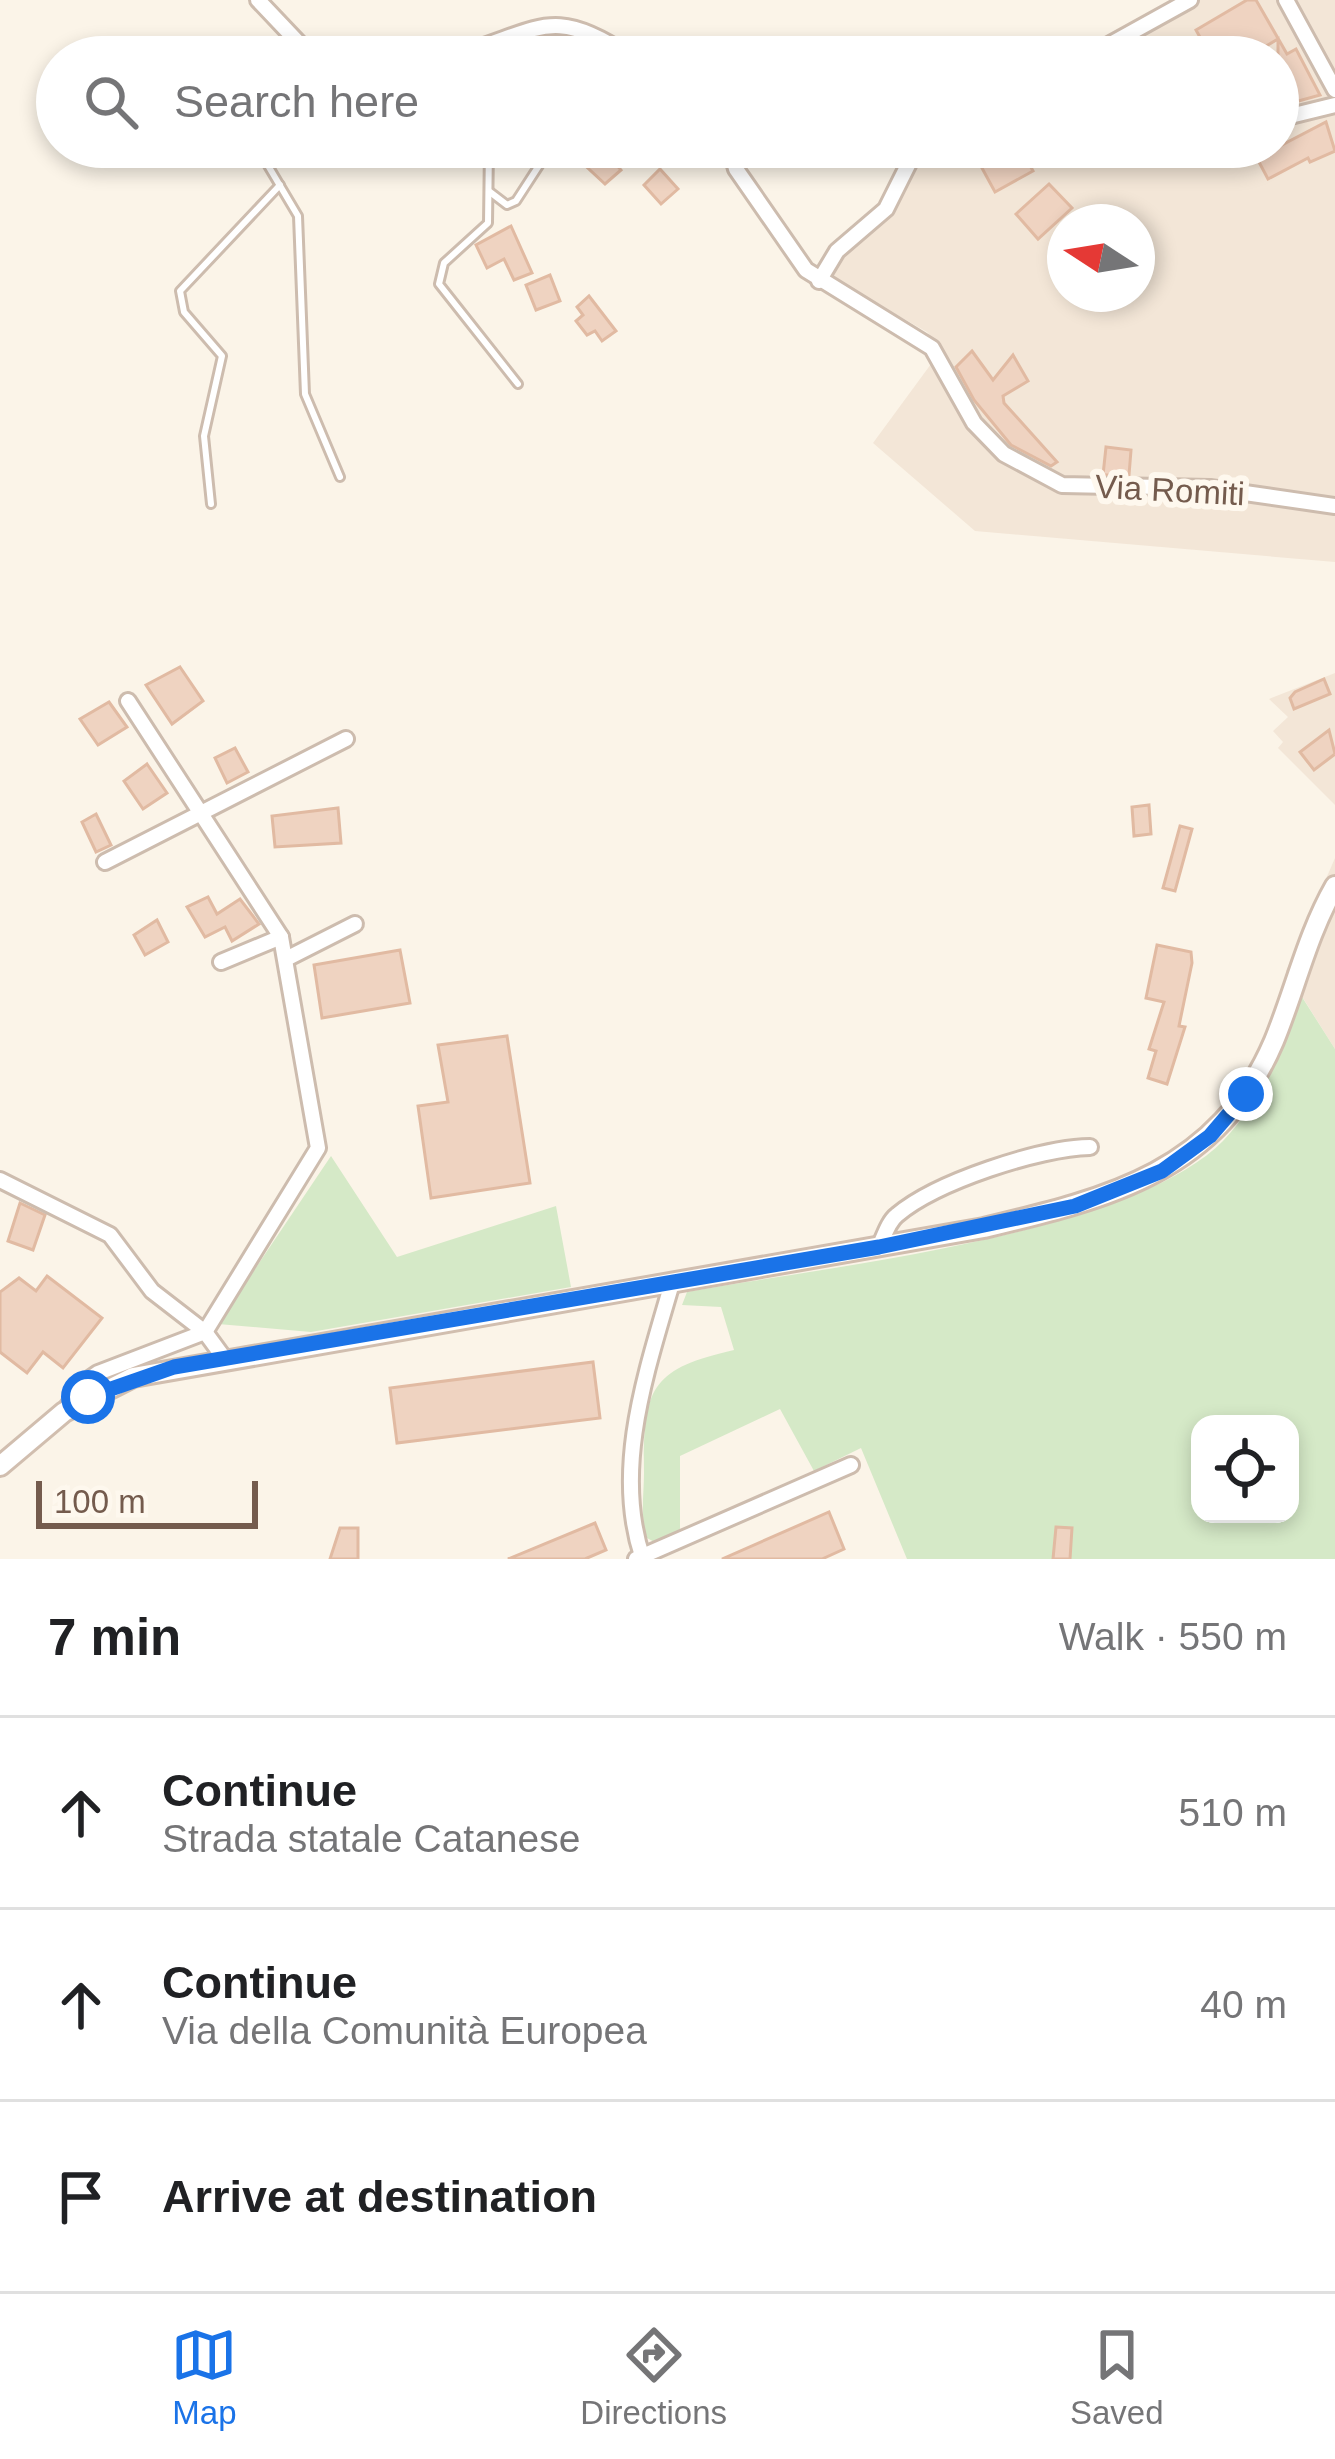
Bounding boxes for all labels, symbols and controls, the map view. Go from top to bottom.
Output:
search box [36,36,1299,168]
icon: search [78,69,144,135]
text: Search here [174,76,419,127]
north arrow [1047,204,1155,312]
street label: Via Romiti [1094,468,1246,512]
route end [1219,1067,1273,1121]
route start [61,1370,115,1424]
map controls [1191,1415,1299,1523]
button: locate [1191,1415,1299,1523]
scale bar [36,1475,258,1528]
text: 100 m [54,1483,146,1520]
text: 7 min [48,1609,181,1666]
text: Walk · 550 m [1059,1615,1287,1658]
text: Continue [162,1765,357,1816]
icon: ahead [48,1780,114,1846]
text: 510 m [1179,1791,1287,1834]
text: Strada statale Catanese [162,1817,580,1860]
text: Continue [162,1957,357,2008]
icon: ahead [48,1972,114,2038]
text: 40 m [1200,1983,1287,2026]
text: Via della Comunità Europea [162,2009,647,2052]
icon: arrive [48,2164,114,2230]
text: Arrive at destination [162,2171,597,2222]
tab: Map [171,2322,237,2432]
tab: Directions [580,2322,727,2432]
tab: Saved [1070,2322,1164,2432]

